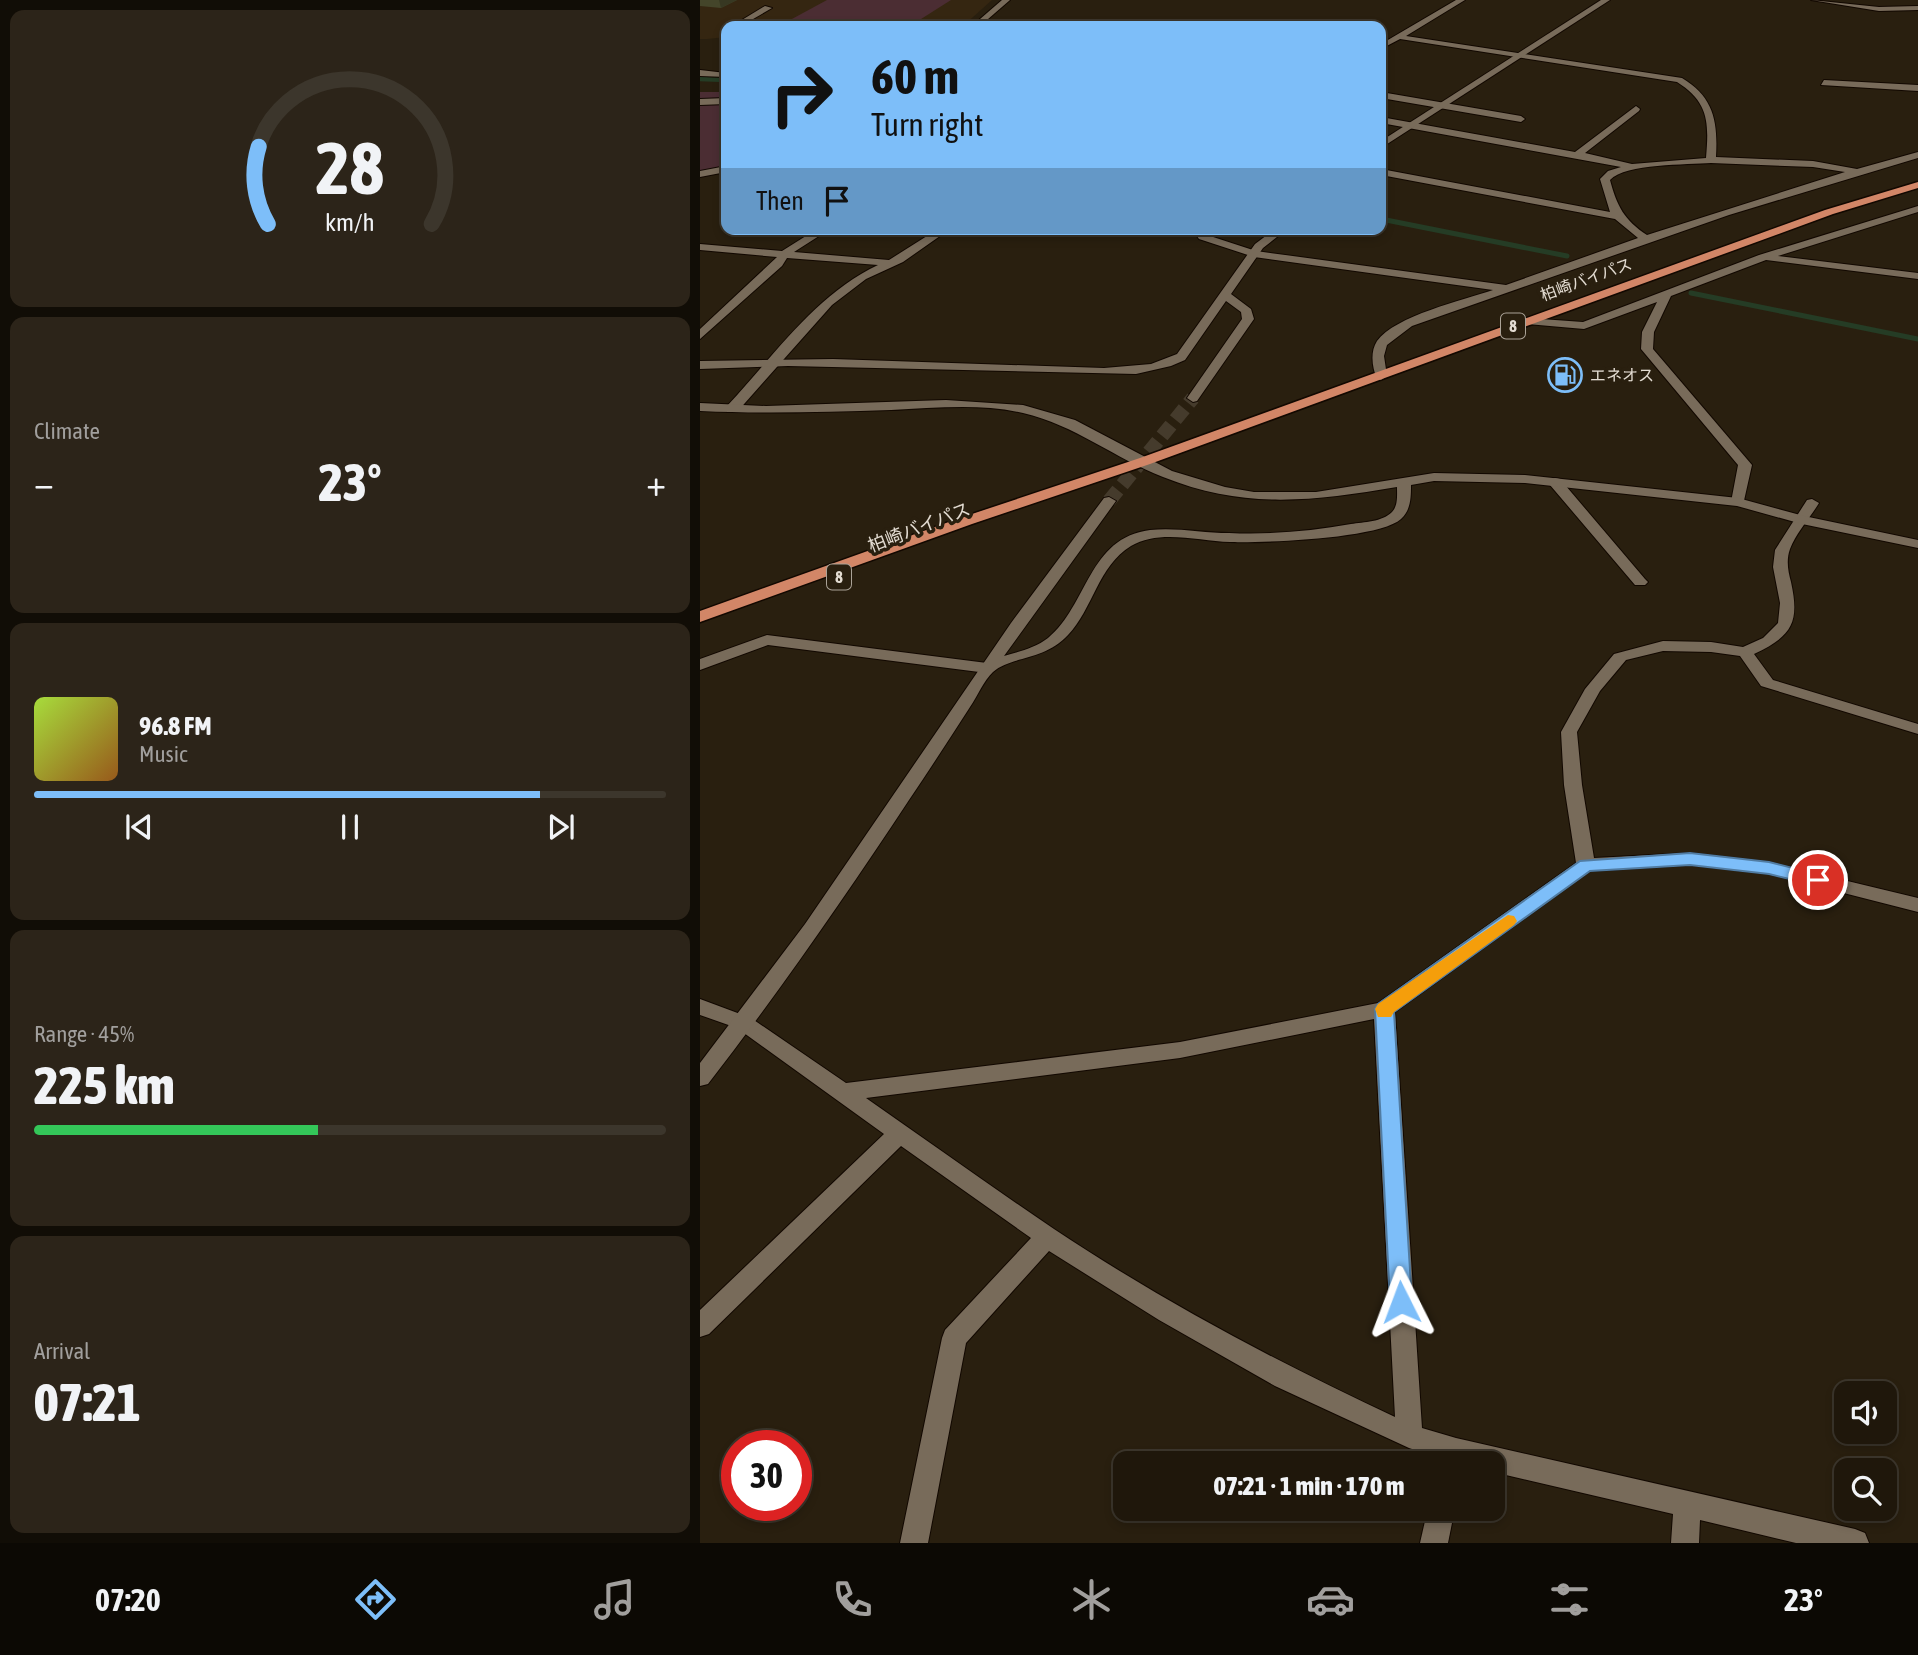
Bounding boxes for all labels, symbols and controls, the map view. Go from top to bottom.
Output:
text: 60 m [871,48,959,104]
icon: right [756,49,847,140]
text: Turn right [871,106,984,143]
text: 28 [316,127,384,210]
icon: arrive [818,182,856,220]
text: Then [756,186,804,216]
text: km/h [325,208,375,236]
street label: 柏崎バイパス [1538,254,1634,304]
road number: 8 [1501,314,1525,338]
fuel station icon: エネオス [1546,356,1584,394]
place label: エネオス [1590,366,1654,384]
text: Climate [34,418,100,444]
text: 23° [318,452,382,512]
text: − [34,461,54,504]
text: + [646,461,666,504]
street label: 柏崎バイパス [865,498,973,556]
road number: 8 [827,564,851,590]
text: 96.8 FM [139,711,212,741]
text: Music [139,741,187,767]
icon: previous [120,808,158,846]
icon: pause [331,808,369,846]
icon: next [542,808,580,846]
pin [1788,850,1848,910]
icon: arrive [1799,861,1837,899]
text: Range · 45% [34,1021,134,1047]
text: 225 km [34,1055,175,1115]
position arrow [1364,1265,1438,1339]
text: Arrival [34,1338,90,1364]
text: 07:21 [34,1372,141,1432]
map controls [1834,1381,1897,1521]
button: sound [1834,1381,1897,1444]
speed limit sign: 30 [721,1430,812,1521]
button: search [1834,1458,1897,1521]
text: 07:21 · 1 min · 170 m [1214,1471,1404,1501]
icon: directions [351,1575,400,1624]
icon: music [590,1575,639,1624]
icon: phone [828,1575,877,1624]
icon: climate [1067,1575,1116,1624]
icon: car [1306,1575,1355,1624]
icon: filters [1545,1575,1594,1624]
text: 07:20 [95,1581,161,1618]
text: 23° [1784,1581,1823,1618]

